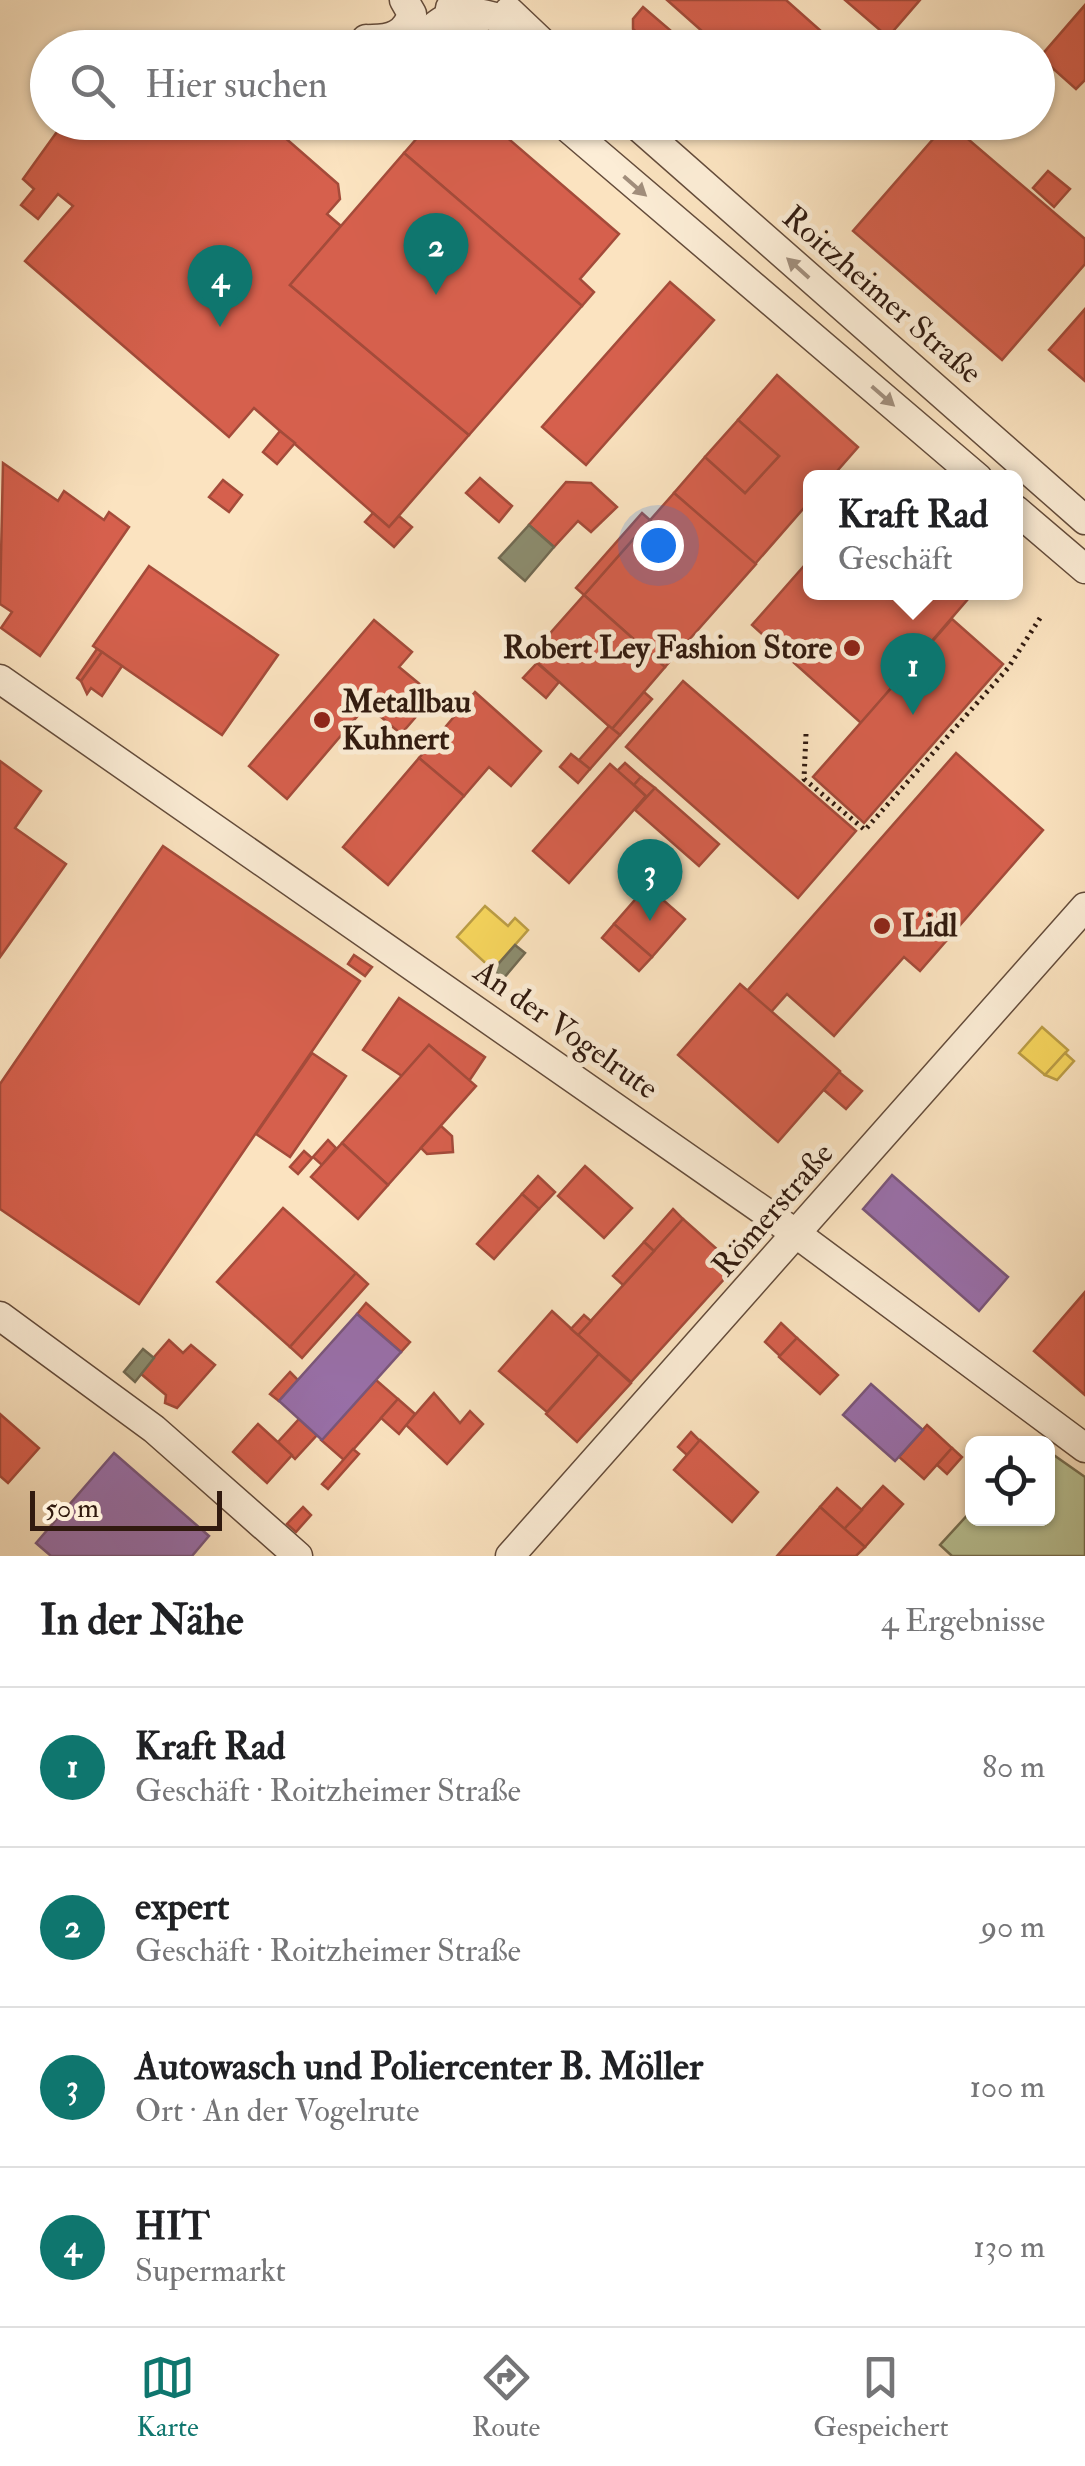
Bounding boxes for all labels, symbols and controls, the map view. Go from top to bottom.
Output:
search box [30,30,1055,140]
icon: search [65,58,120,113]
text: Hier suchen [145,61,328,109]
one-way arrow [622,175,647,197]
street label: Roitzheimer Straße [774,197,990,393]
pin: 2 [404,212,468,295]
pin: 4 [188,245,252,327]
one-way arrow [786,258,811,280]
one-way arrow [870,384,895,406]
popup [803,470,1023,600]
text: Kraft Rad [838,491,988,539]
your location [633,520,684,571]
text: Geschäft [838,539,953,579]
place label: Robert Ley Fashion Store [503,628,833,668]
pin: 1 [880,632,946,715]
marker: Robert Ley Fashion Store [841,637,863,659]
place label: Metallbau Kuhnert [341,682,471,759]
marker: Metallbau Kuhnert [311,709,333,731]
pin: 3 [618,838,682,921]
place label: Lidl [902,906,958,946]
marker: Lidl [871,915,893,937]
street label: An der Vogelrute [465,951,666,1108]
street label: Römerstraße [704,1135,842,1285]
map controls [965,1436,1055,1526]
button: locate [965,1436,1055,1526]
scale bar [30,1486,222,1530]
text: 50 m [45,1491,99,1526]
text: In der Nähe [40,1595,244,1647]
text: 4 Ergebnisse [881,1601,1045,1641]
text: Kraft Rad [135,1723,286,1771]
text: 1 [67,1747,78,1787]
text: 80 m [982,1747,1045,1787]
text: Geschäft · Roitzheimer Straße [135,1771,521,1811]
text: expert [135,1883,229,1931]
text: 2 [64,1907,81,1947]
text: 90 m [981,1907,1045,1947]
text: Geschäft · Roitzheimer Straße [135,1931,521,1971]
text: Autowasch und Poliercenter B. Möller [135,2043,703,2091]
text: 3 [66,2067,79,2107]
text: 100 m [969,2067,1045,2107]
text: Ort · An der Vogelrute [135,2091,419,2131]
text: HIT [135,2203,210,2251]
text: 4 [64,2227,81,2267]
text: 130 m [973,2227,1045,2267]
text: Supermarkt [135,2251,286,2291]
tab: Karte [137,2350,199,2445]
tab: Route [472,2350,540,2445]
tab: Gespeichert [813,2350,948,2445]

